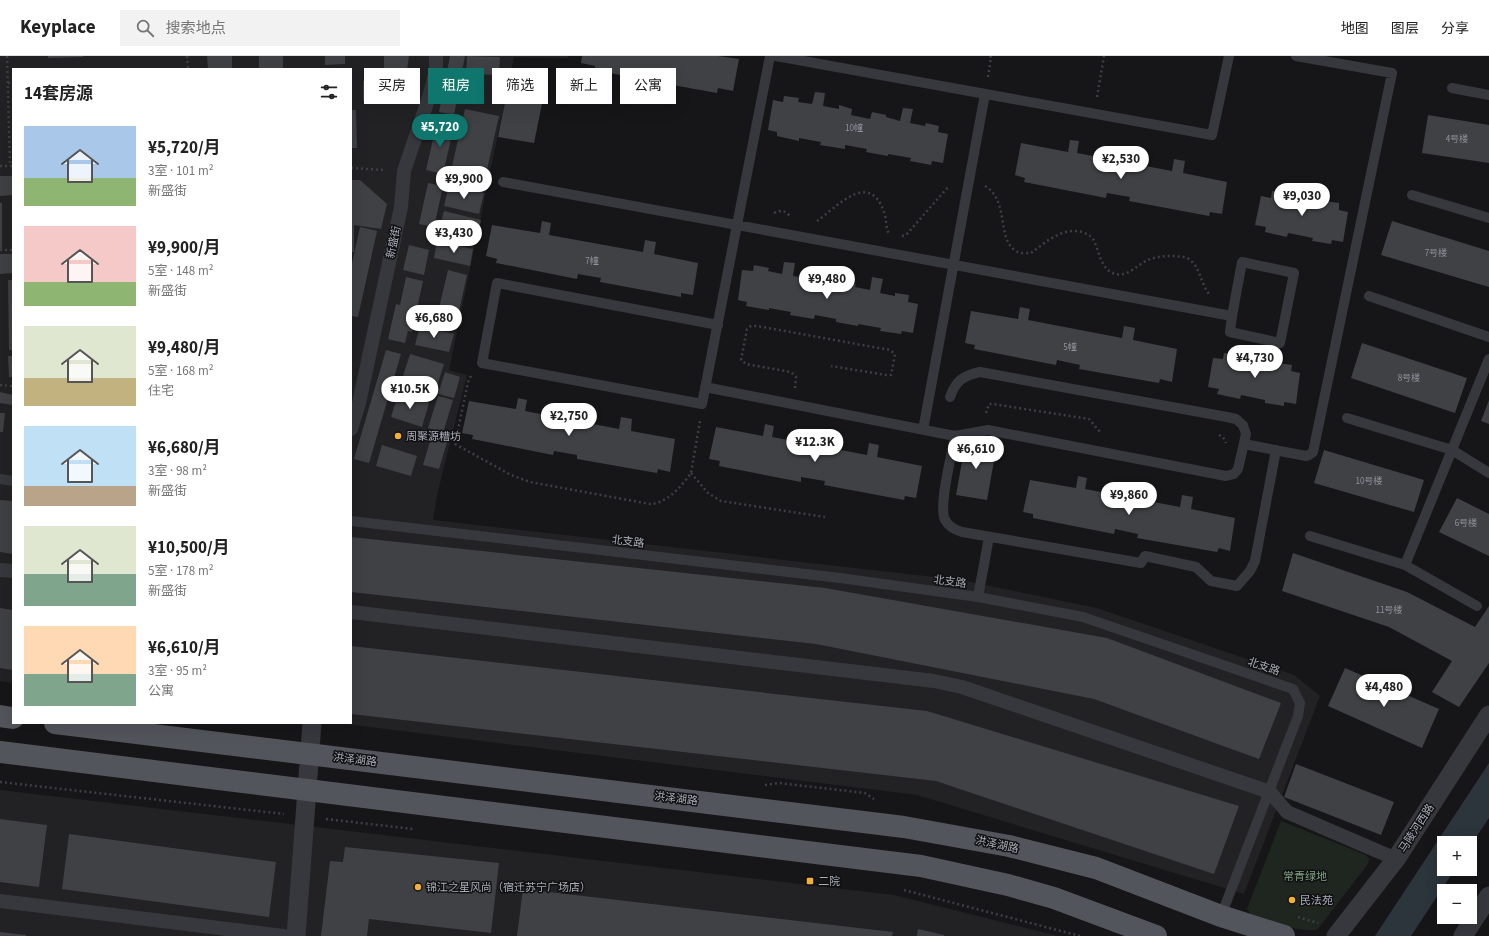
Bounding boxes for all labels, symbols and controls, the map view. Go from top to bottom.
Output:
search box [120,10,400,46]
text: Keyplace [20,14,96,41]
icon: search [134,17,156,39]
text: 搜索地点 [166,18,226,39]
text: 地图 [1341,19,1369,39]
text: 图层 [1391,19,1419,39]
text: 分享 [1441,19,1469,39]
chip: 买房 [364,68,420,104]
chip: 租房 [428,68,484,104]
chip: 筛选 [492,68,548,104]
chip: 新上 [556,68,612,104]
chip: 公寓 [620,68,676,104]
icon: filters [318,81,340,103]
text: 14套房源 [24,82,93,106]
pin: ¥5,720 [407,114,473,148]
text: ¥5,720 [421,118,459,136]
house number: 10幢 [845,122,863,135]
house number: 4号楼 [1446,133,1468,146]
text: ¥5,720/月 [148,136,221,160]
icon: home [56,142,104,190]
pin: ¥2,530 [1088,146,1154,180]
text: ¥2,530 [1102,150,1140,168]
text: 3室 · 101 m² [148,162,213,180]
pin: ¥9,900 [431,166,497,200]
text: ¥9,900 [445,170,483,188]
text: 新盛街 [148,182,187,200]
pin: ¥9,030 [1269,183,1335,217]
text: ¥9,030 [1283,187,1321,205]
pin: ¥3,430 [421,220,487,254]
street label: 新盛街 [383,224,404,260]
text: ¥3,430 [435,224,473,242]
text: ¥9,900/月 [148,236,221,260]
icon: home [56,242,104,290]
house number: 7号楼 [1425,247,1447,260]
house number: 7幢 [585,255,599,268]
text: 5室 · 148 m² [148,262,213,280]
pin: ¥9,480 [794,266,860,300]
text: ¥9,480 [808,270,846,288]
text: 新盛街 [148,282,187,300]
pin: ¥6,680 [401,305,467,339]
text: ¥6,680 [415,309,453,327]
text: ¥9,480/月 [148,336,221,360]
house number: 5幢 [1063,341,1077,354]
icon: home [56,342,104,390]
pin: ¥4,730 [1222,345,1288,379]
text: ¥4,730 [1236,349,1274,367]
text: 5室 · 168 m² [148,362,213,380]
house number: 8号楼 [1398,372,1420,385]
pin: ¥10.5K [377,376,443,410]
text: ¥10.5K [390,380,430,398]
text: 住宅 [148,382,174,400]
pin: ¥2,750 [536,403,602,437]
text: ¥2,750 [550,407,588,425]
place label: 周聚源糟坊 [406,429,461,444]
pin: ¥12.3K [782,429,848,463]
marker: 周聚源糟坊 [393,431,403,441]
text: ¥12.3K [795,433,835,451]
text: ¥6,680/月 [148,436,221,460]
pin: ¥6,610 [943,436,1009,470]
text: ¥6,610 [957,440,995,458]
icon: home [56,442,104,490]
text: 3室 · 98 m² [148,462,207,480]
house number: 10号楼 [1356,475,1382,488]
text: 新盛街 [148,482,187,500]
pin: ¥9,860 [1096,482,1162,516]
text: ¥9,860 [1110,486,1148,504]
house number: 6号楼 [1455,517,1477,530]
street label: 北支路 [611,532,645,551]
text: ¥10,500/月 [148,536,230,560]
icon: home [56,542,104,590]
text: 5室 · 178 m² [148,562,213,580]
street label: 北支路 [933,572,967,591]
text: 新盛街 [148,582,187,600]
house number: 11号楼 [1376,604,1402,617]
text: ¥6,610/月 [148,636,221,660]
icon: home [56,642,104,690]
street label: 北支路 [1246,654,1282,679]
text: 3室 · 95 m² [148,662,207,680]
pin: ¥4,480 [1351,674,1417,708]
text: ¥4,480 [1365,678,1403,696]
text: 公寓 [148,682,174,700]
street label: 洪泽湖路 [332,749,378,770]
street label: 洪泽湖路 [653,788,699,809]
street label: 马陵河西路 [1395,801,1438,855]
street label: 洪泽湖路 [974,833,1020,856]
map controls [1437,836,1477,924]
button: + [1437,836,1477,876]
park label: 常青绿地 [1283,869,1327,884]
place label: 二院 [818,874,840,889]
marker: 二院 [805,876,815,886]
place label: 锦江之星风尚（宿迁苏宁广场店） [426,880,591,895]
marker: 锦江之星风尚（宿迁苏宁广场店） [413,882,423,892]
button: − [1437,884,1477,924]
place label: 民法苑 [1300,893,1333,908]
marker: 民法苑 [1287,895,1297,905]

